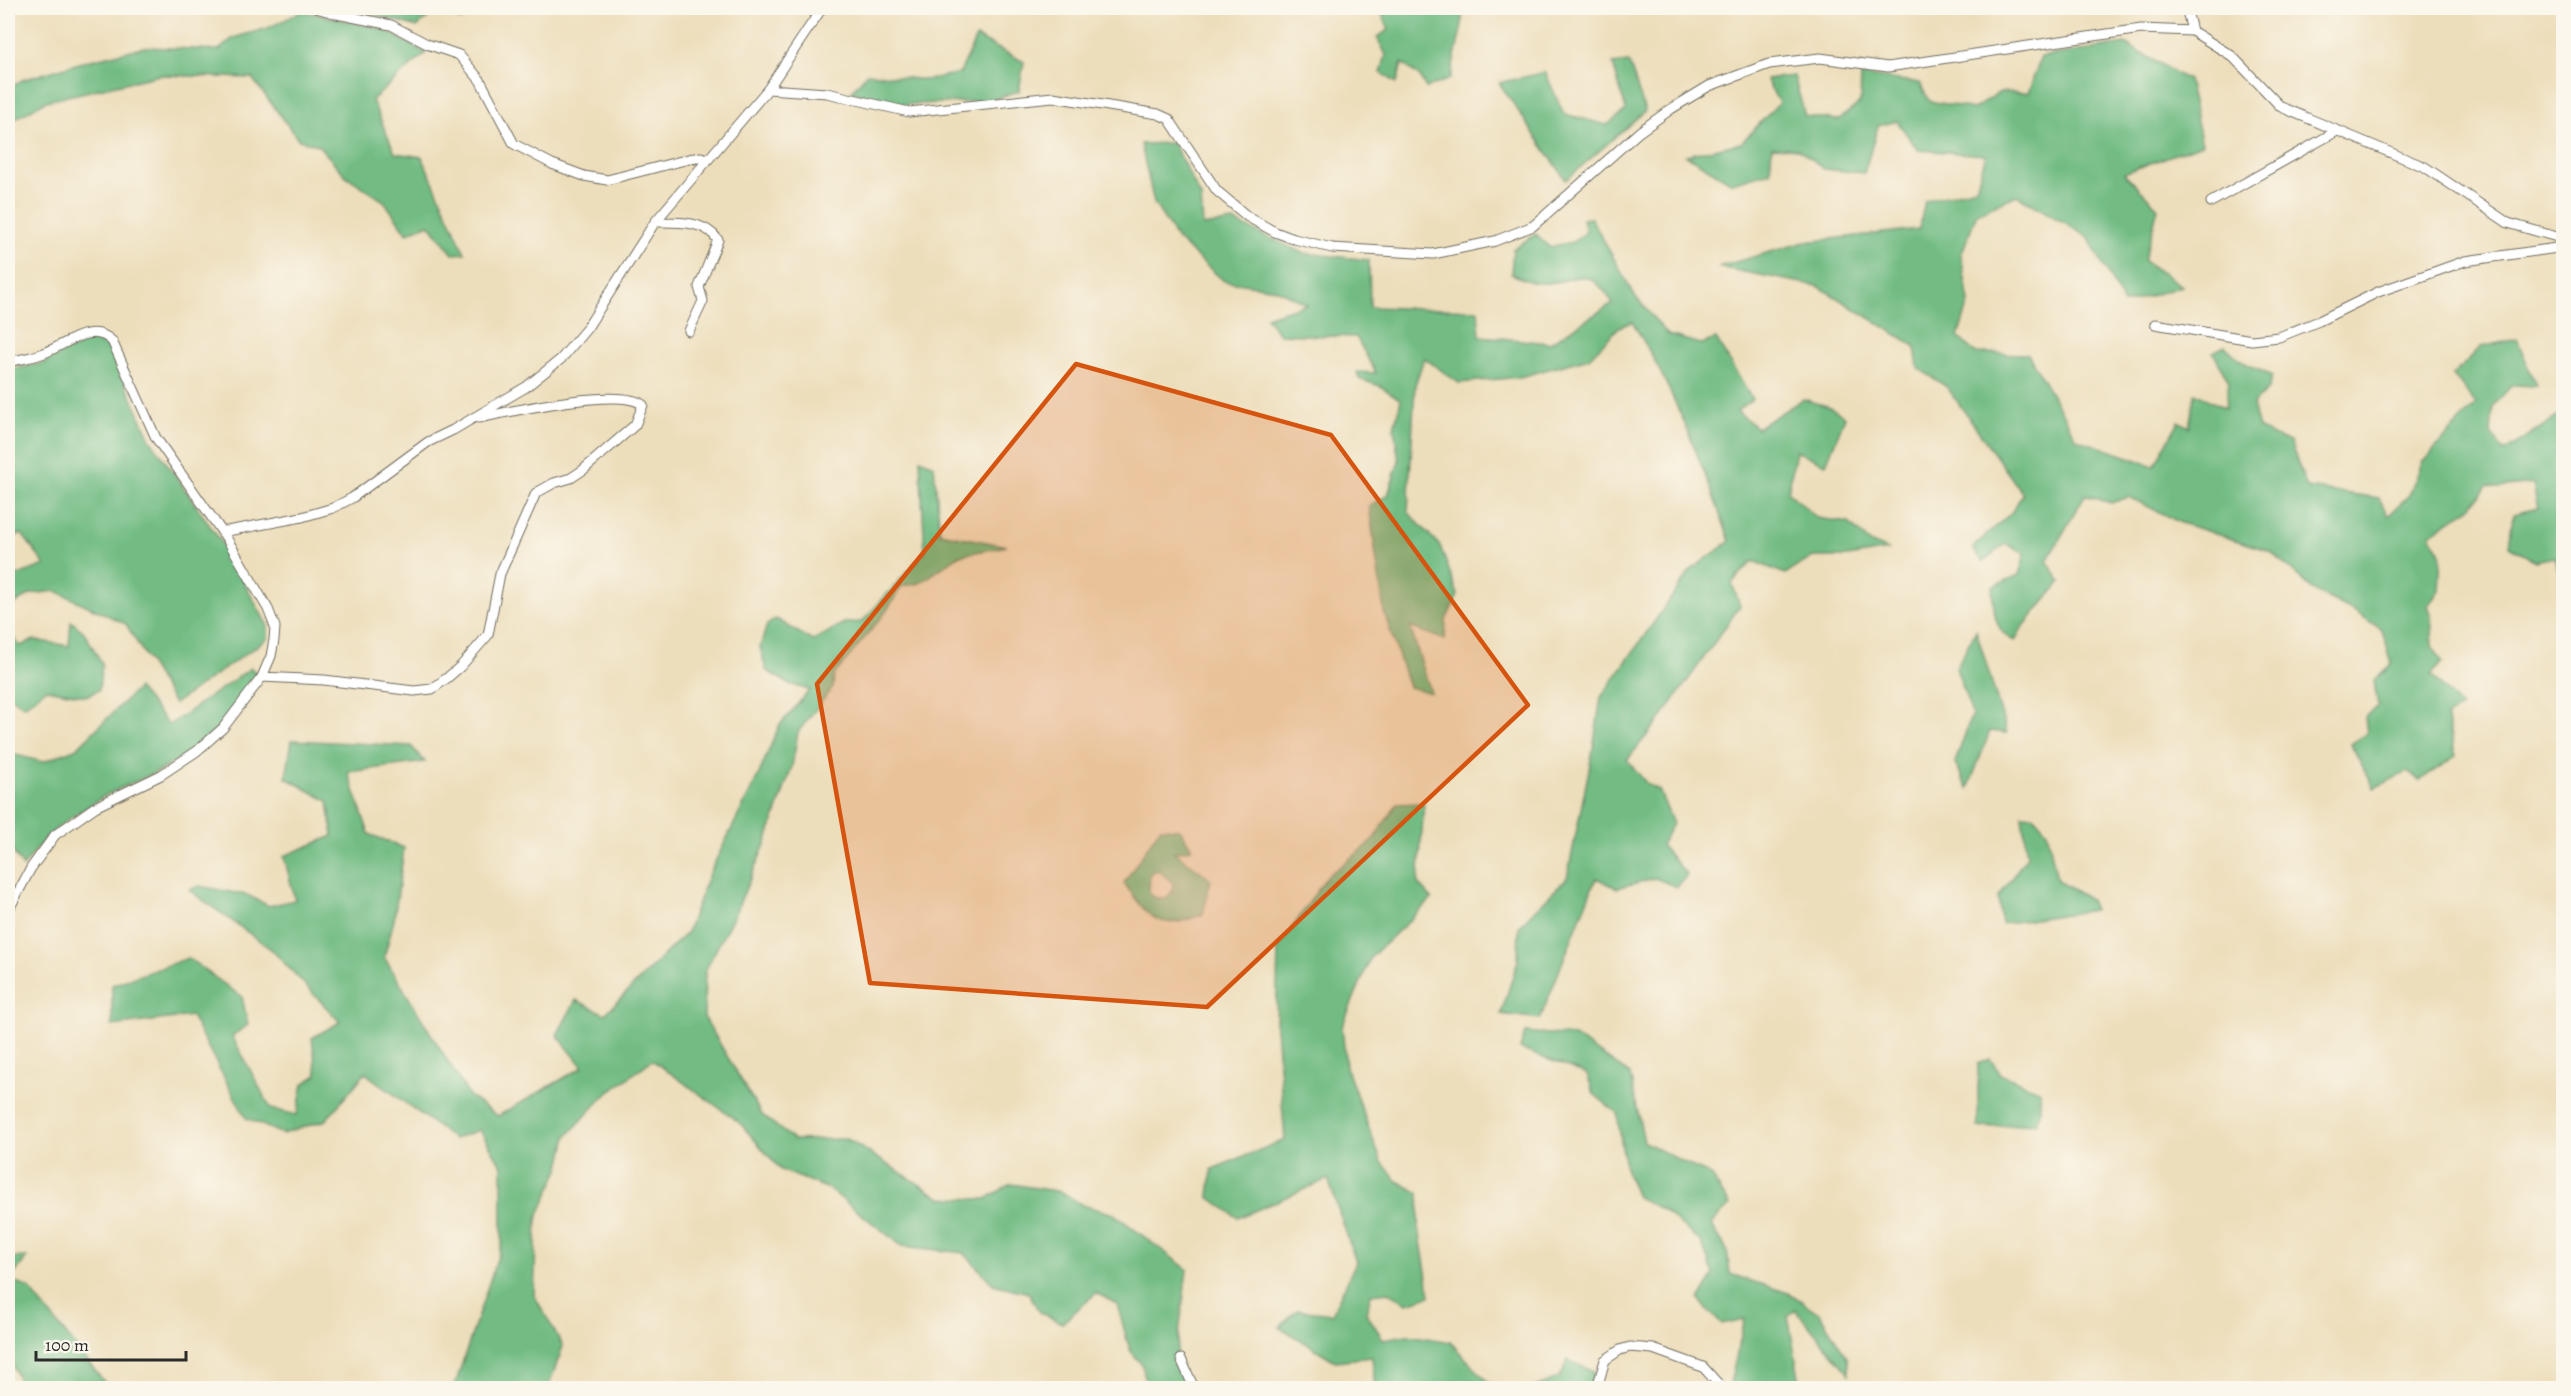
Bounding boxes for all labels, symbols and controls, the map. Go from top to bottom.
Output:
scale bar [36,1324,186,1362]
text: 100 m [45,1333,89,1357]

